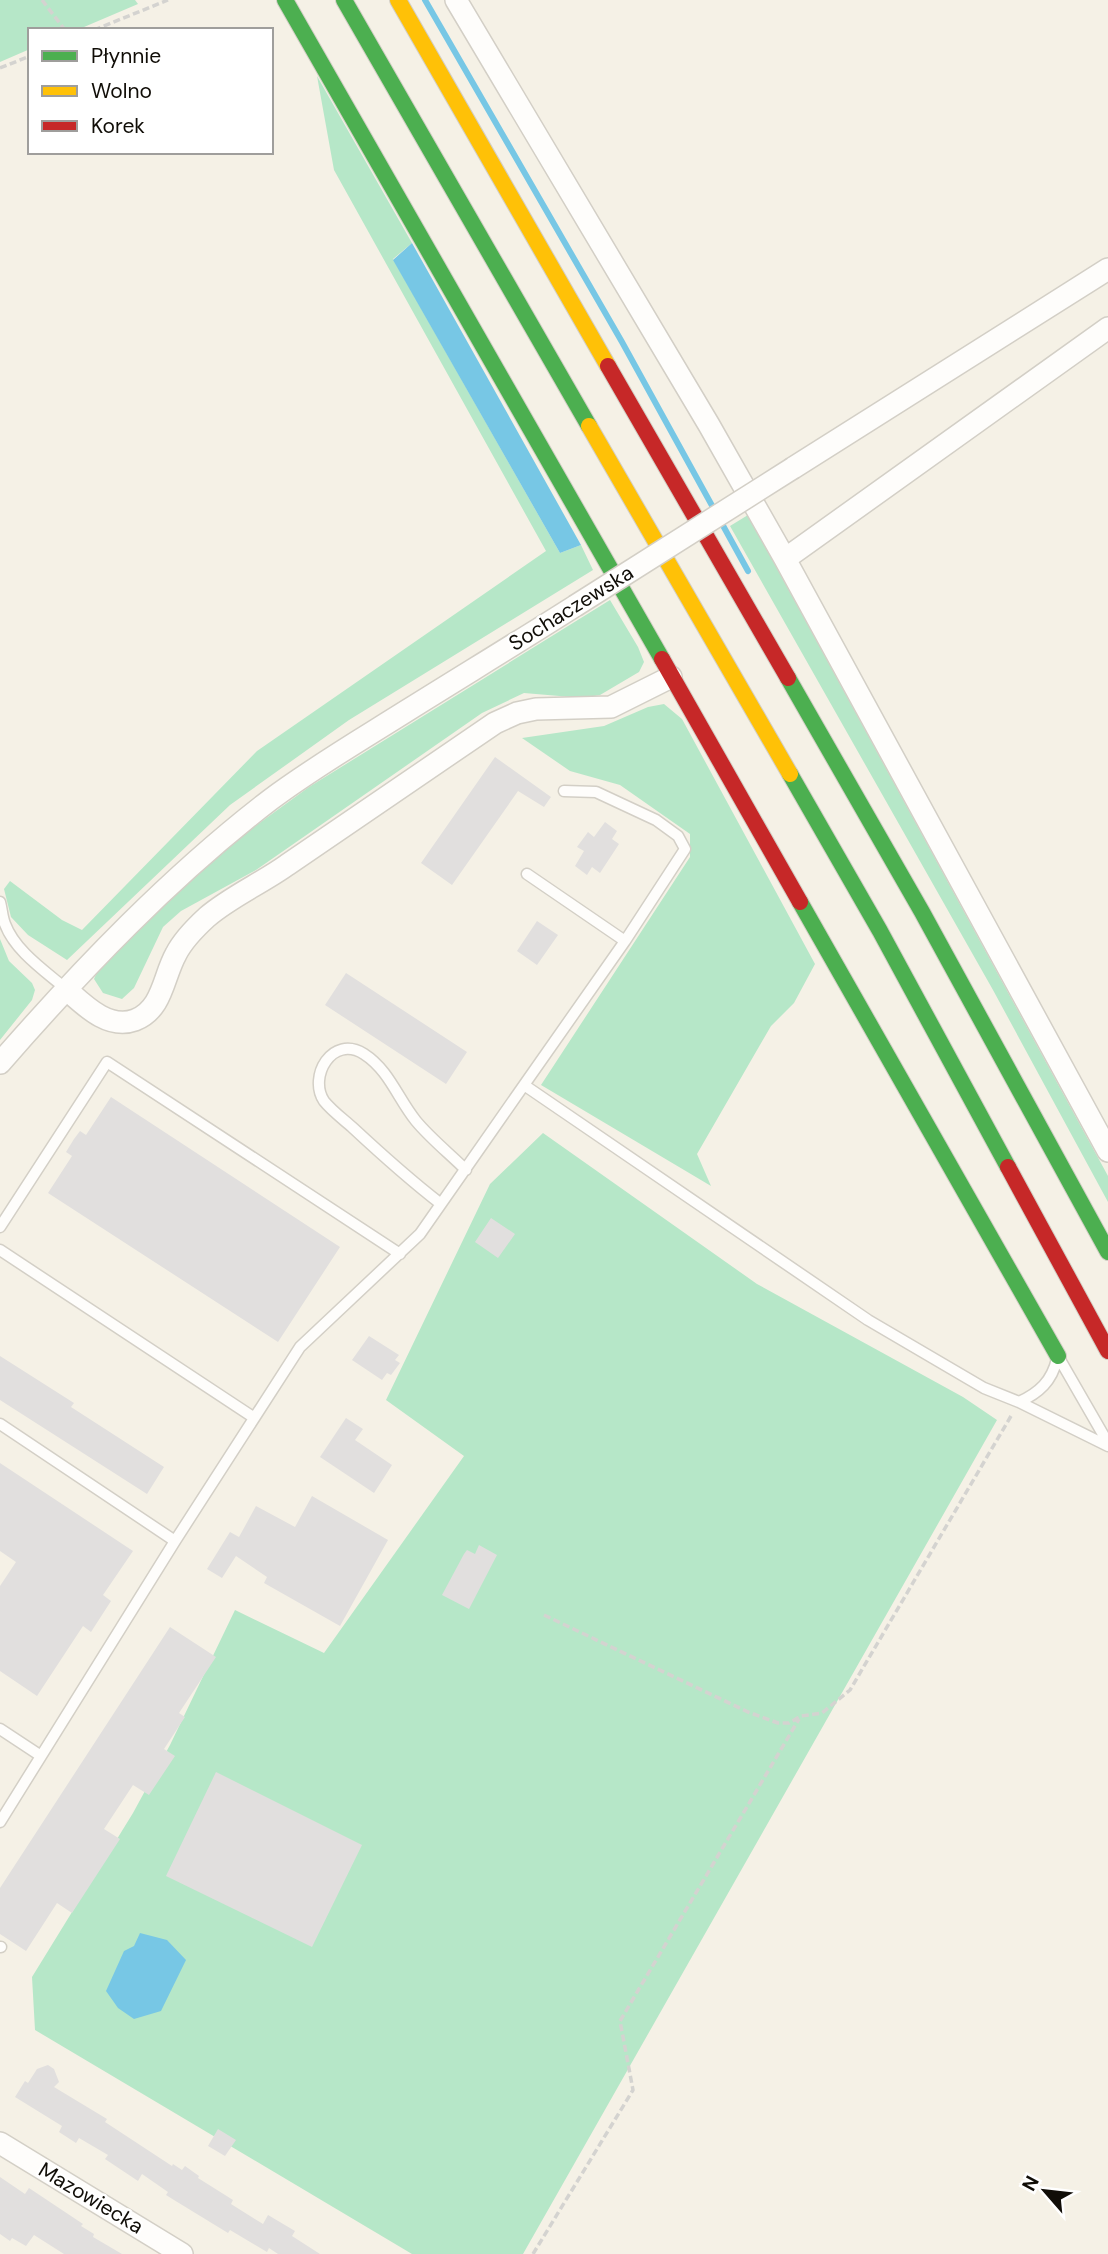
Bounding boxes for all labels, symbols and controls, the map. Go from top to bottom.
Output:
legend [28,28,273,154]
text: Płynnie [91,42,161,70]
text: Wolno [91,77,152,105]
text: Korek [91,112,145,140]
street label: Sochaczewska [503,559,639,657]
street label: Mazowiecka [33,2156,149,2240]
north arrow [1010,2156,1080,2226]
text: N [1016,2171,1045,2195]

